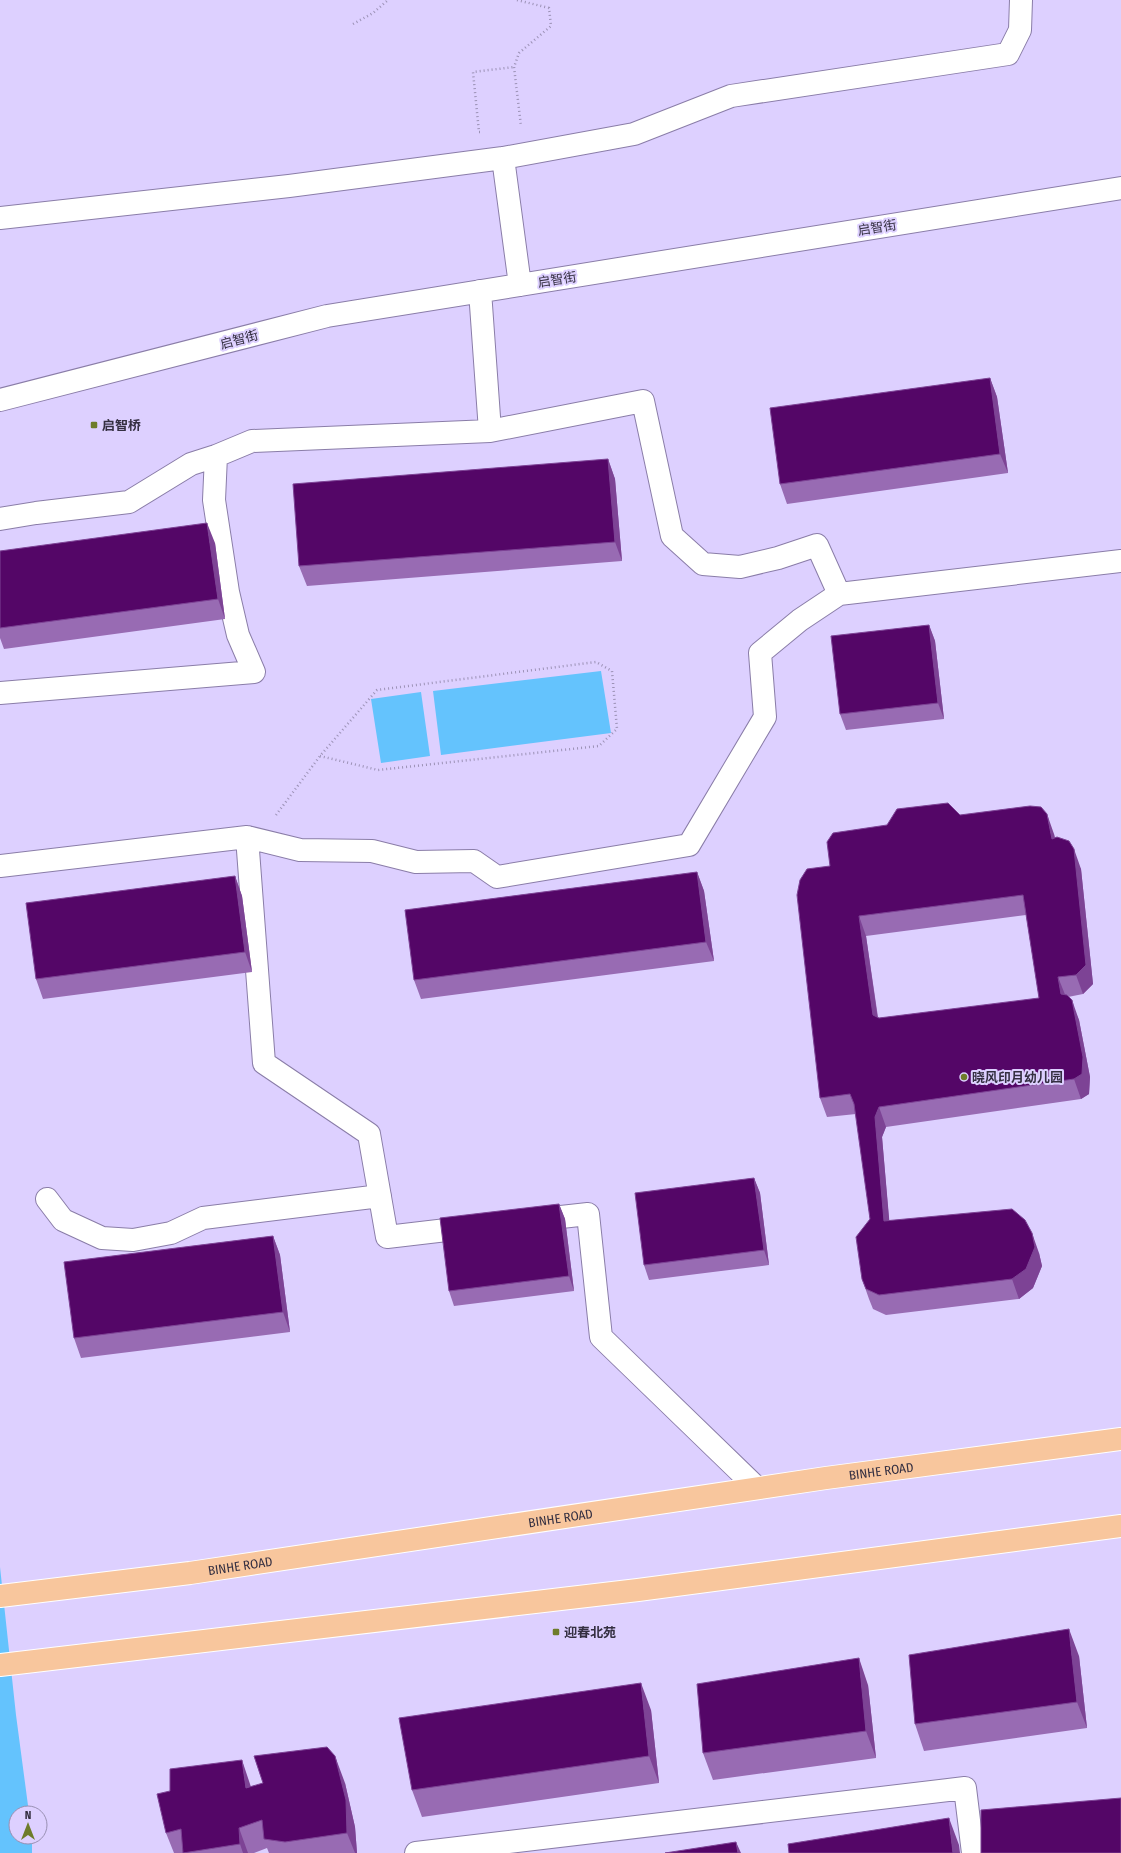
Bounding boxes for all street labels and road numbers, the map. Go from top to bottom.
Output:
street label: 启智街 [857,217,898,238]
street label: 启智街 [537,269,578,290]
street label: 启智街 [218,327,260,352]
street label: BINHE ROAD [848,1460,914,1483]
street label: BINHE ROAD [527,1506,594,1530]
street label: BINHE ROAD [207,1554,273,1578]

